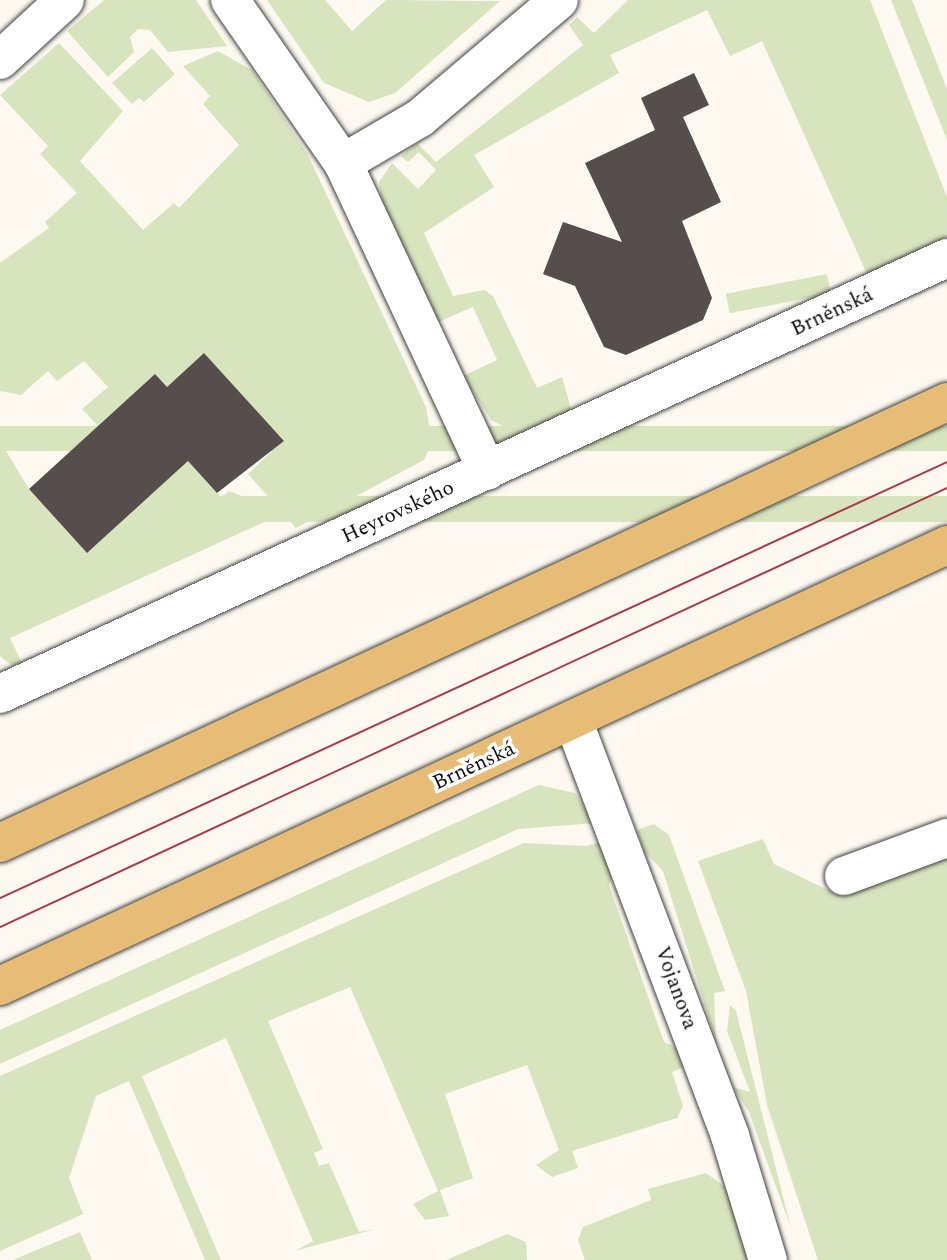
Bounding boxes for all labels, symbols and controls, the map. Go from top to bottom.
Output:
street label: Brněnská [787,282,877,342]
street label: Heyrovského [338,475,458,549]
street label: Brněnská [429,736,519,796]
street label: Vojanova [649,943,703,1033]

